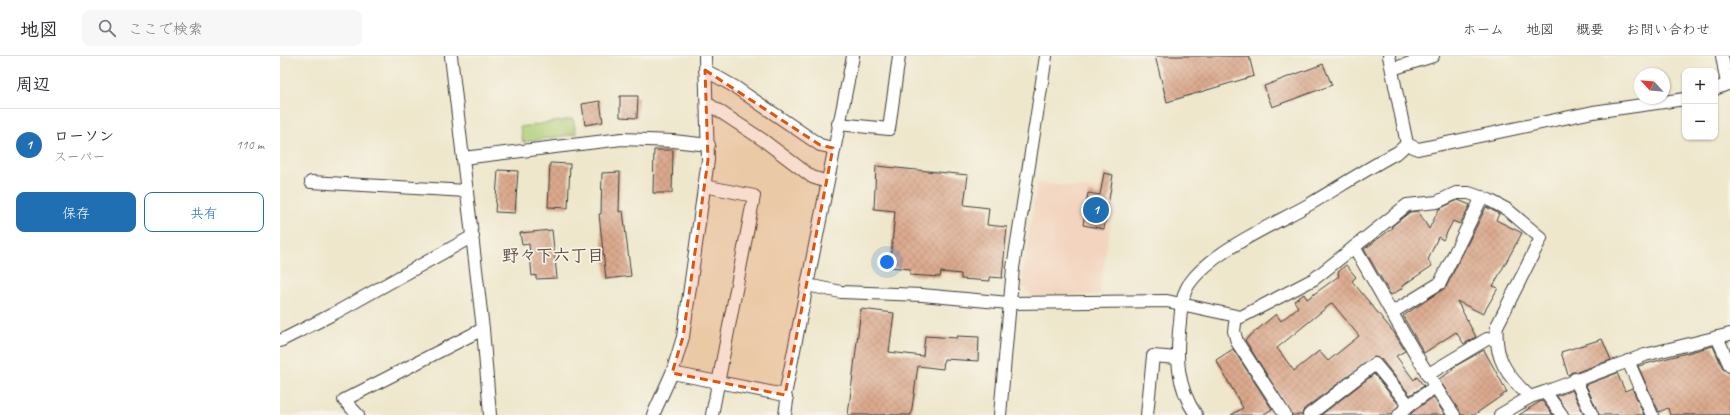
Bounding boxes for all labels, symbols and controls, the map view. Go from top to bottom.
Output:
search box [82,10,362,46]
icon: search [96,17,118,39]
text: 地図 [20,18,58,42]
text: ここで検索 [128,20,203,39]
text: ホーム [1463,21,1504,38]
text: 地図 [1526,21,1554,38]
text: 概要 [1576,21,1604,38]
text: お問い合わせ [1626,21,1710,38]
north arrow [1634,68,1670,104]
map controls [1682,68,1718,140]
button: + [1682,68,1718,104]
text: 周辺 [16,74,50,95]
button: − [1682,104,1718,140]
text: ローソン [54,127,114,146]
text: 1 [26,137,32,153]
text: 110 m [236,137,264,153]
text: スーパー [54,149,105,165]
button: 保存 [16,192,136,232]
button: 共有 [144,192,264,232]
pin: 1 [1083,195,1109,225]
district label: 野々下六丁目 [502,245,604,266]
your location [877,252,897,272]

